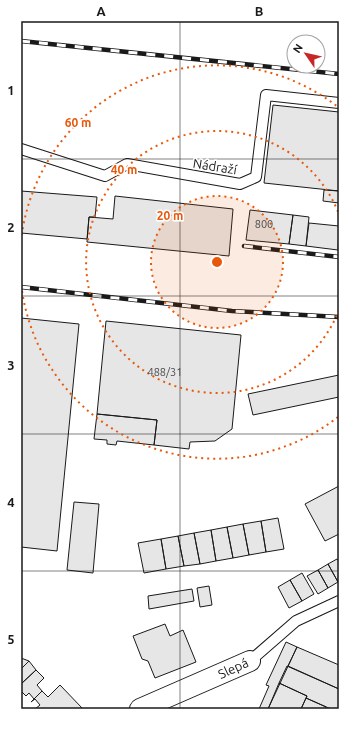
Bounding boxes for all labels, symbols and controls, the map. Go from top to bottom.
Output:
text: A [96,4,106,18]
text: B [255,4,264,18]
north arrow [286,34,326,74]
text: N [290,42,305,55]
text: 1 [7,83,15,97]
text: 60 m [65,116,91,129]
street label: Nádraží [192,156,239,177]
text: 40 m [111,163,137,176]
text: 20 m [157,209,183,222]
house number: 800 [255,218,273,230]
text: 2 [7,220,15,234]
centre of rings [210,255,224,269]
text: 3 [7,358,15,372]
house number: 488/31 [147,366,183,378]
text: 4 [7,495,15,509]
text: 5 [7,632,15,646]
street label: Slepá [216,655,250,681]

